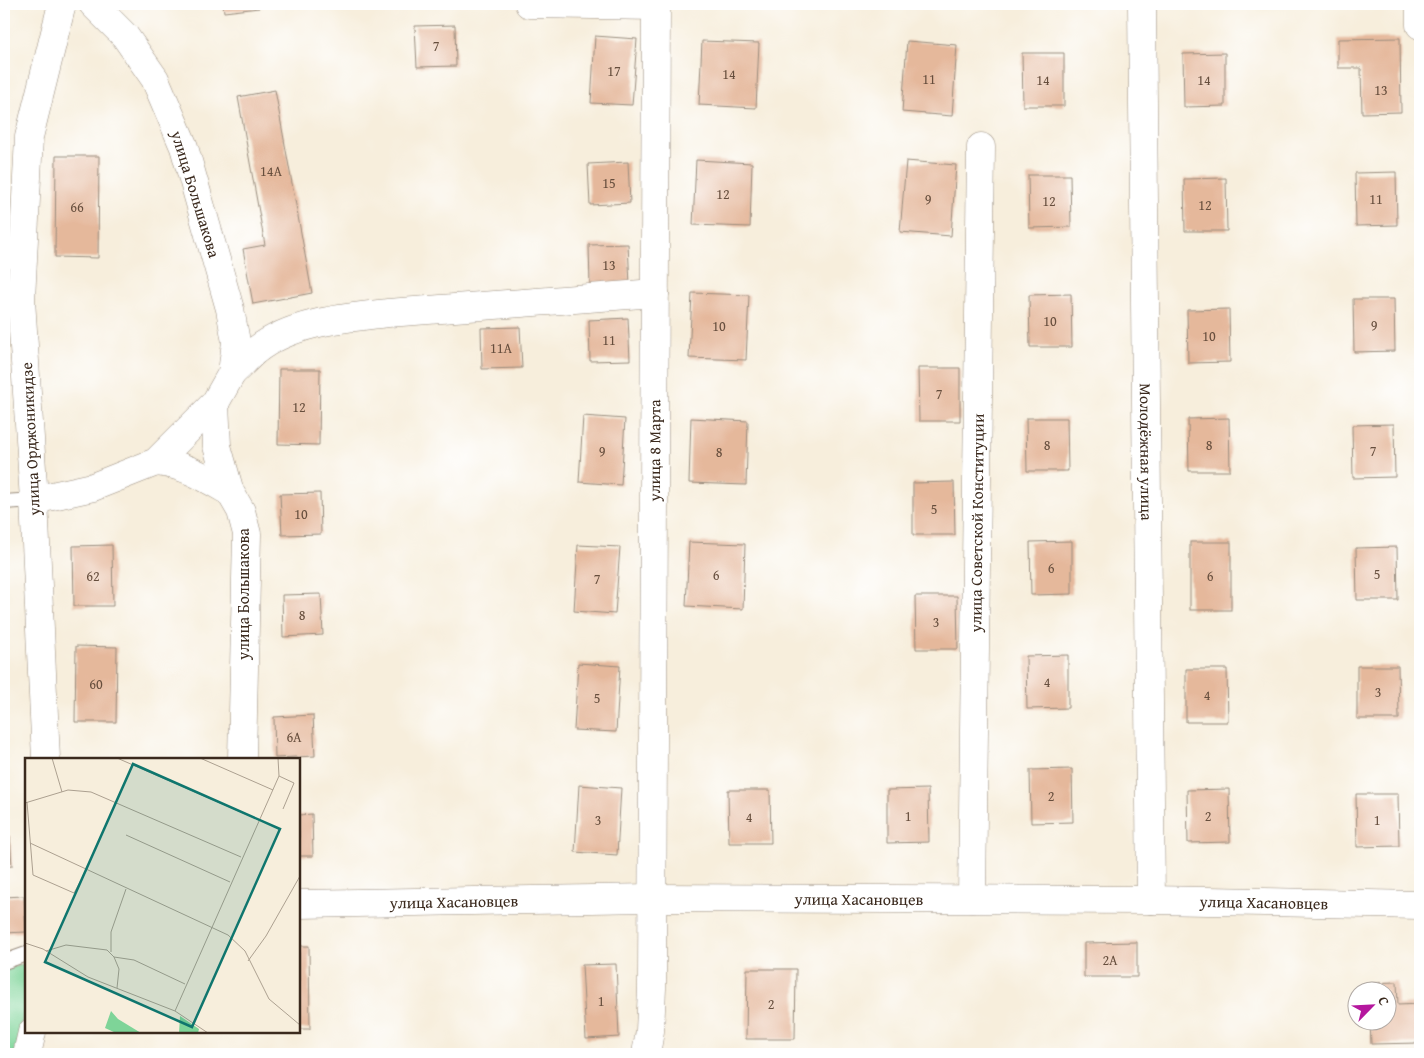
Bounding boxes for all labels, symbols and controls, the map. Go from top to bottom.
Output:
house number: 7 [433,36,440,56]
house number: 17 [607,61,621,81]
house number: 14 [722,64,736,84]
house number: 11 [922,69,936,89]
house number: 14 [1036,70,1050,90]
house number: 14 [1197,70,1211,90]
house number: 13 [1374,80,1388,100]
street label: улица Большакова [165,126,227,261]
house number: 14А [260,161,282,181]
house number: 15 [602,173,616,193]
house number: 12 [716,184,730,204]
house number: 9 [925,189,932,209]
house number: 11 [1369,189,1383,209]
house number: 12 [1042,191,1056,211]
house number: 12 [1198,195,1212,215]
house number: 66 [70,197,84,217]
house number: 13 [602,255,616,275]
house number: 10 [1043,311,1057,331]
house number: 9 [1371,315,1378,335]
house number: 10 [712,316,726,336]
house number: 10 [1202,326,1216,346]
house number: 11 [602,330,616,350]
house number: 11А [490,338,512,358]
street label: улица Орджоникидзе [14,362,46,517]
street label: Молодёжная улица [1134,383,1159,521]
house number: 7 [936,384,943,404]
house number: 12 [292,397,306,417]
street label: улица 8 Марта [642,399,666,503]
street label: улица Советской Конституции [963,413,990,634]
house number: 8 [1044,435,1051,455]
house number: 8 [1206,435,1213,455]
house number: 9 [599,441,606,461]
house number: 7 [1370,441,1377,461]
house number: 8 [716,442,723,462]
house number: 5 [931,499,937,519]
house number: 10 [294,504,308,524]
street label: улица Большакова [231,528,255,661]
house number: 6 [1048,558,1055,578]
house number: 5 [1374,564,1380,584]
house number: 6 [713,565,720,585]
house number: 62 [86,566,100,586]
house number: 6 [1207,566,1214,586]
house number: 7 [594,569,601,589]
house number: 8 [299,605,306,625]
house number: 3 [933,612,939,632]
house number: 4 [1044,672,1051,692]
house number: 60 [89,674,103,694]
house number: 3 [1375,682,1381,702]
house number: 4 [1204,685,1211,705]
house number: 5 [594,688,600,708]
house number: 6А [286,727,302,747]
inset map [25,758,300,1033]
house number: 2 [1048,786,1054,806]
house number: 1 [905,806,911,826]
house number: 2 [1205,806,1211,826]
house number: 4 [746,807,753,827]
house number: 3 [595,810,601,830]
house number: 1 [1374,810,1380,830]
street label: улица Хасановцев [794,887,924,911]
street label: улица Хасановцев [388,888,519,914]
street label: улица Хасановцев [1198,889,1329,915]
house number: 2А [1102,950,1118,970]
north arrow [1346,980,1396,1030]
house number: 1 [598,991,604,1011]
text: С [1373,993,1395,1008]
house number: 2 [768,994,774,1014]

